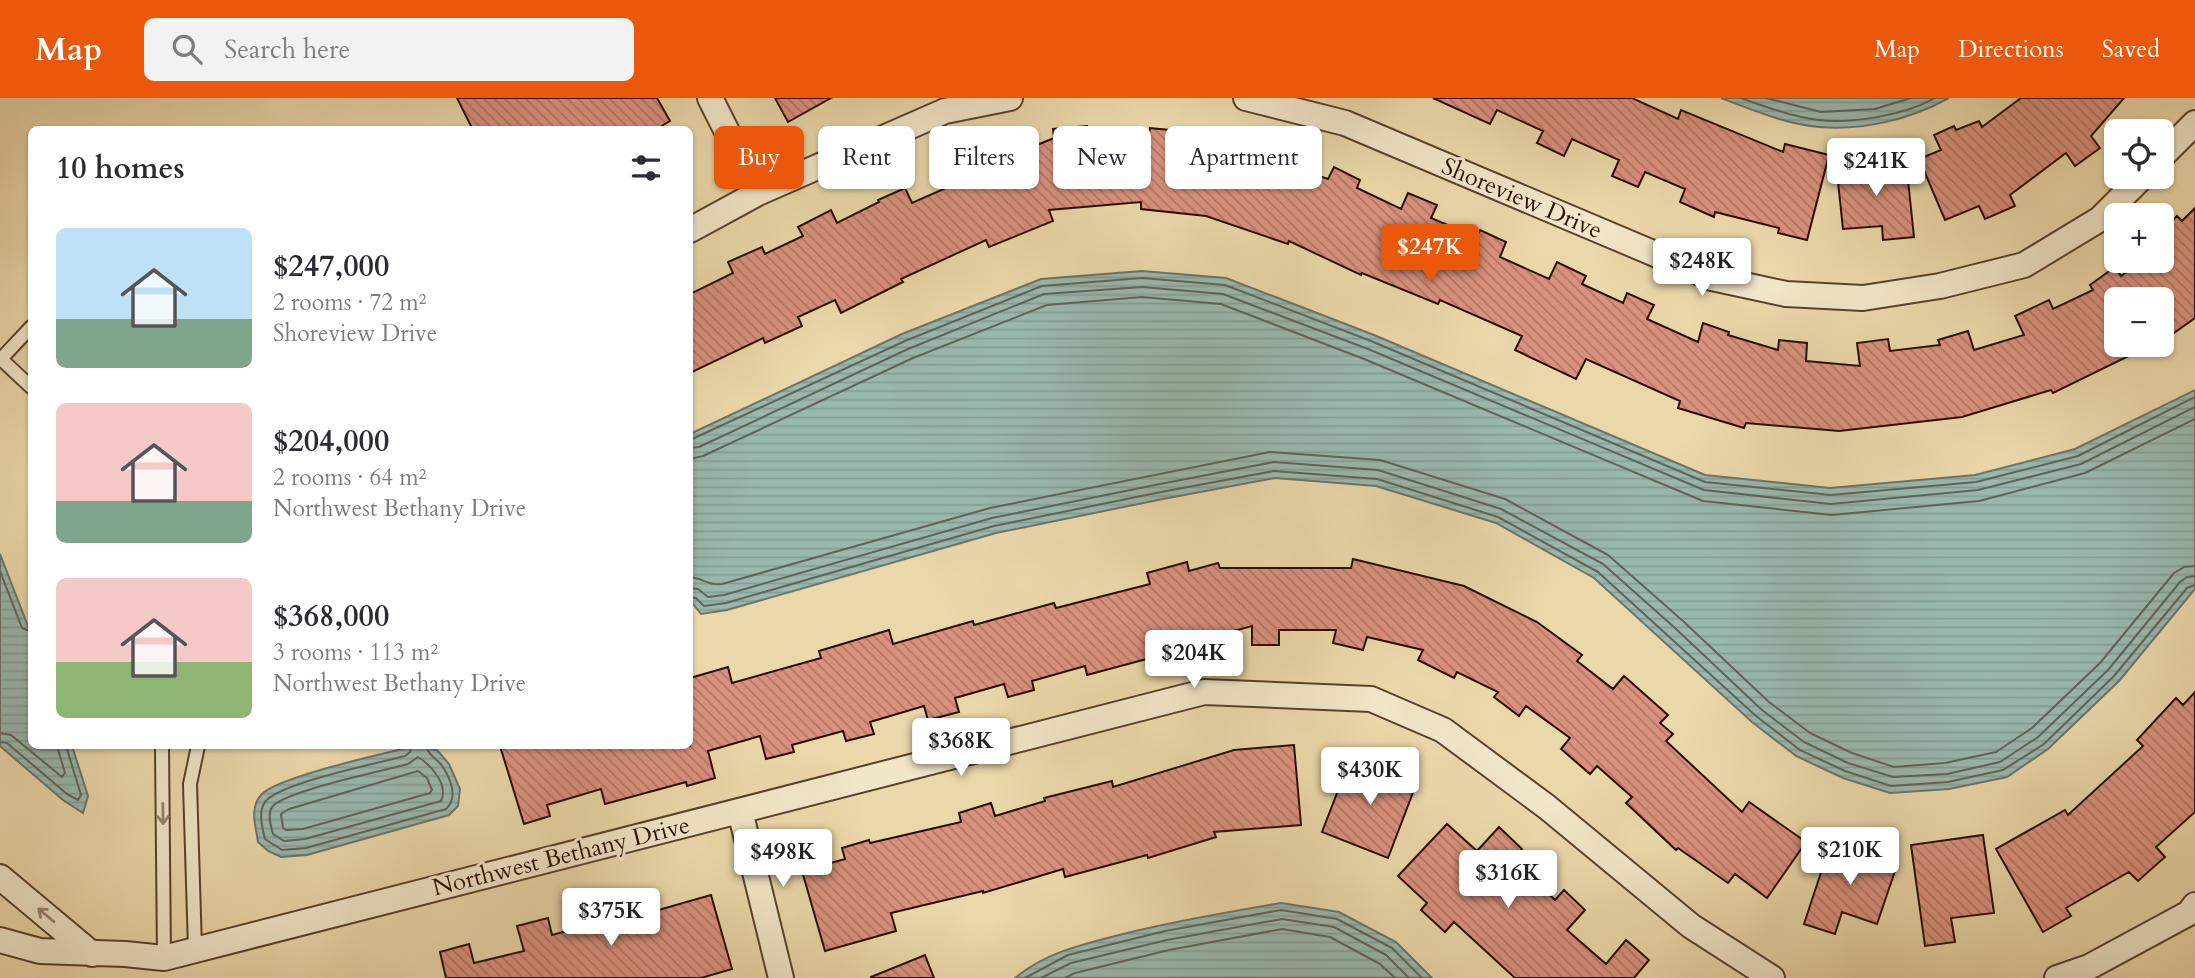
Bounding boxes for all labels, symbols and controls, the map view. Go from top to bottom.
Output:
search box [144,18,634,81]
text: Map [35,27,102,72]
icon: search [168,30,206,68]
text: Search here [224,32,350,67]
text: Map [1874,33,1920,66]
text: Directions [1958,33,2064,66]
text: Saved [2102,33,2160,66]
map controls [2104,119,2174,357]
button: locate [2104,119,2174,189]
chip: Buy [714,126,804,189]
chip: Rent [818,126,915,189]
chip: Filters [929,126,1039,189]
chip: New [1053,126,1151,189]
chip: Apartment [1165,126,1322,189]
pin: $241K [1827,139,1925,198]
text: $241K [1843,145,1909,176]
text: 10 homes [56,148,185,189]
icon: filters [627,149,665,187]
street label: Shoreview Drive [1436,150,1607,247]
button: + [2104,203,2174,273]
pin: $247K [1381,225,1479,284]
text: $247K [1397,231,1463,262]
pin: $248K [1653,238,1751,298]
text: $248K [1669,245,1735,276]
text: $247,000 [273,246,389,287]
icon: home [112,256,196,340]
text: 2 rooms · 72 m² [273,287,426,318]
button: − [2104,287,2174,357]
text: Shoreview Drive [273,318,437,349]
text: $204,000 [273,421,389,462]
icon: home [112,431,196,515]
text: 2 rooms · 64 m² [273,462,426,493]
text: Northwest Bethany Drive [273,493,526,524]
text: $368,000 [273,596,389,637]
icon: home [112,606,196,690]
pin: $204K [1145,630,1243,690]
text: 3 rooms · 113 m² [273,637,438,668]
text: $204K [1161,637,1227,668]
text: Northwest Bethany Drive [273,668,526,699]
pin: $368K [912,718,1010,778]
text: $368K [928,725,994,756]
pin: $430K [1321,748,1419,807]
text: $430K [1337,754,1403,785]
one-way arrow [156,802,170,825]
street label: Northwest Bethany Drive [429,809,693,904]
pin: $210K [1801,828,1899,887]
pin: $498K [734,830,832,889]
text: $210K [1817,834,1883,865]
text: $498K [750,836,816,867]
pin: $316K [1459,850,1557,910]
text: $316K [1475,857,1541,888]
pin: $375K [562,888,660,948]
text: $375K [578,895,644,926]
one-way arrow [37,907,55,923]

